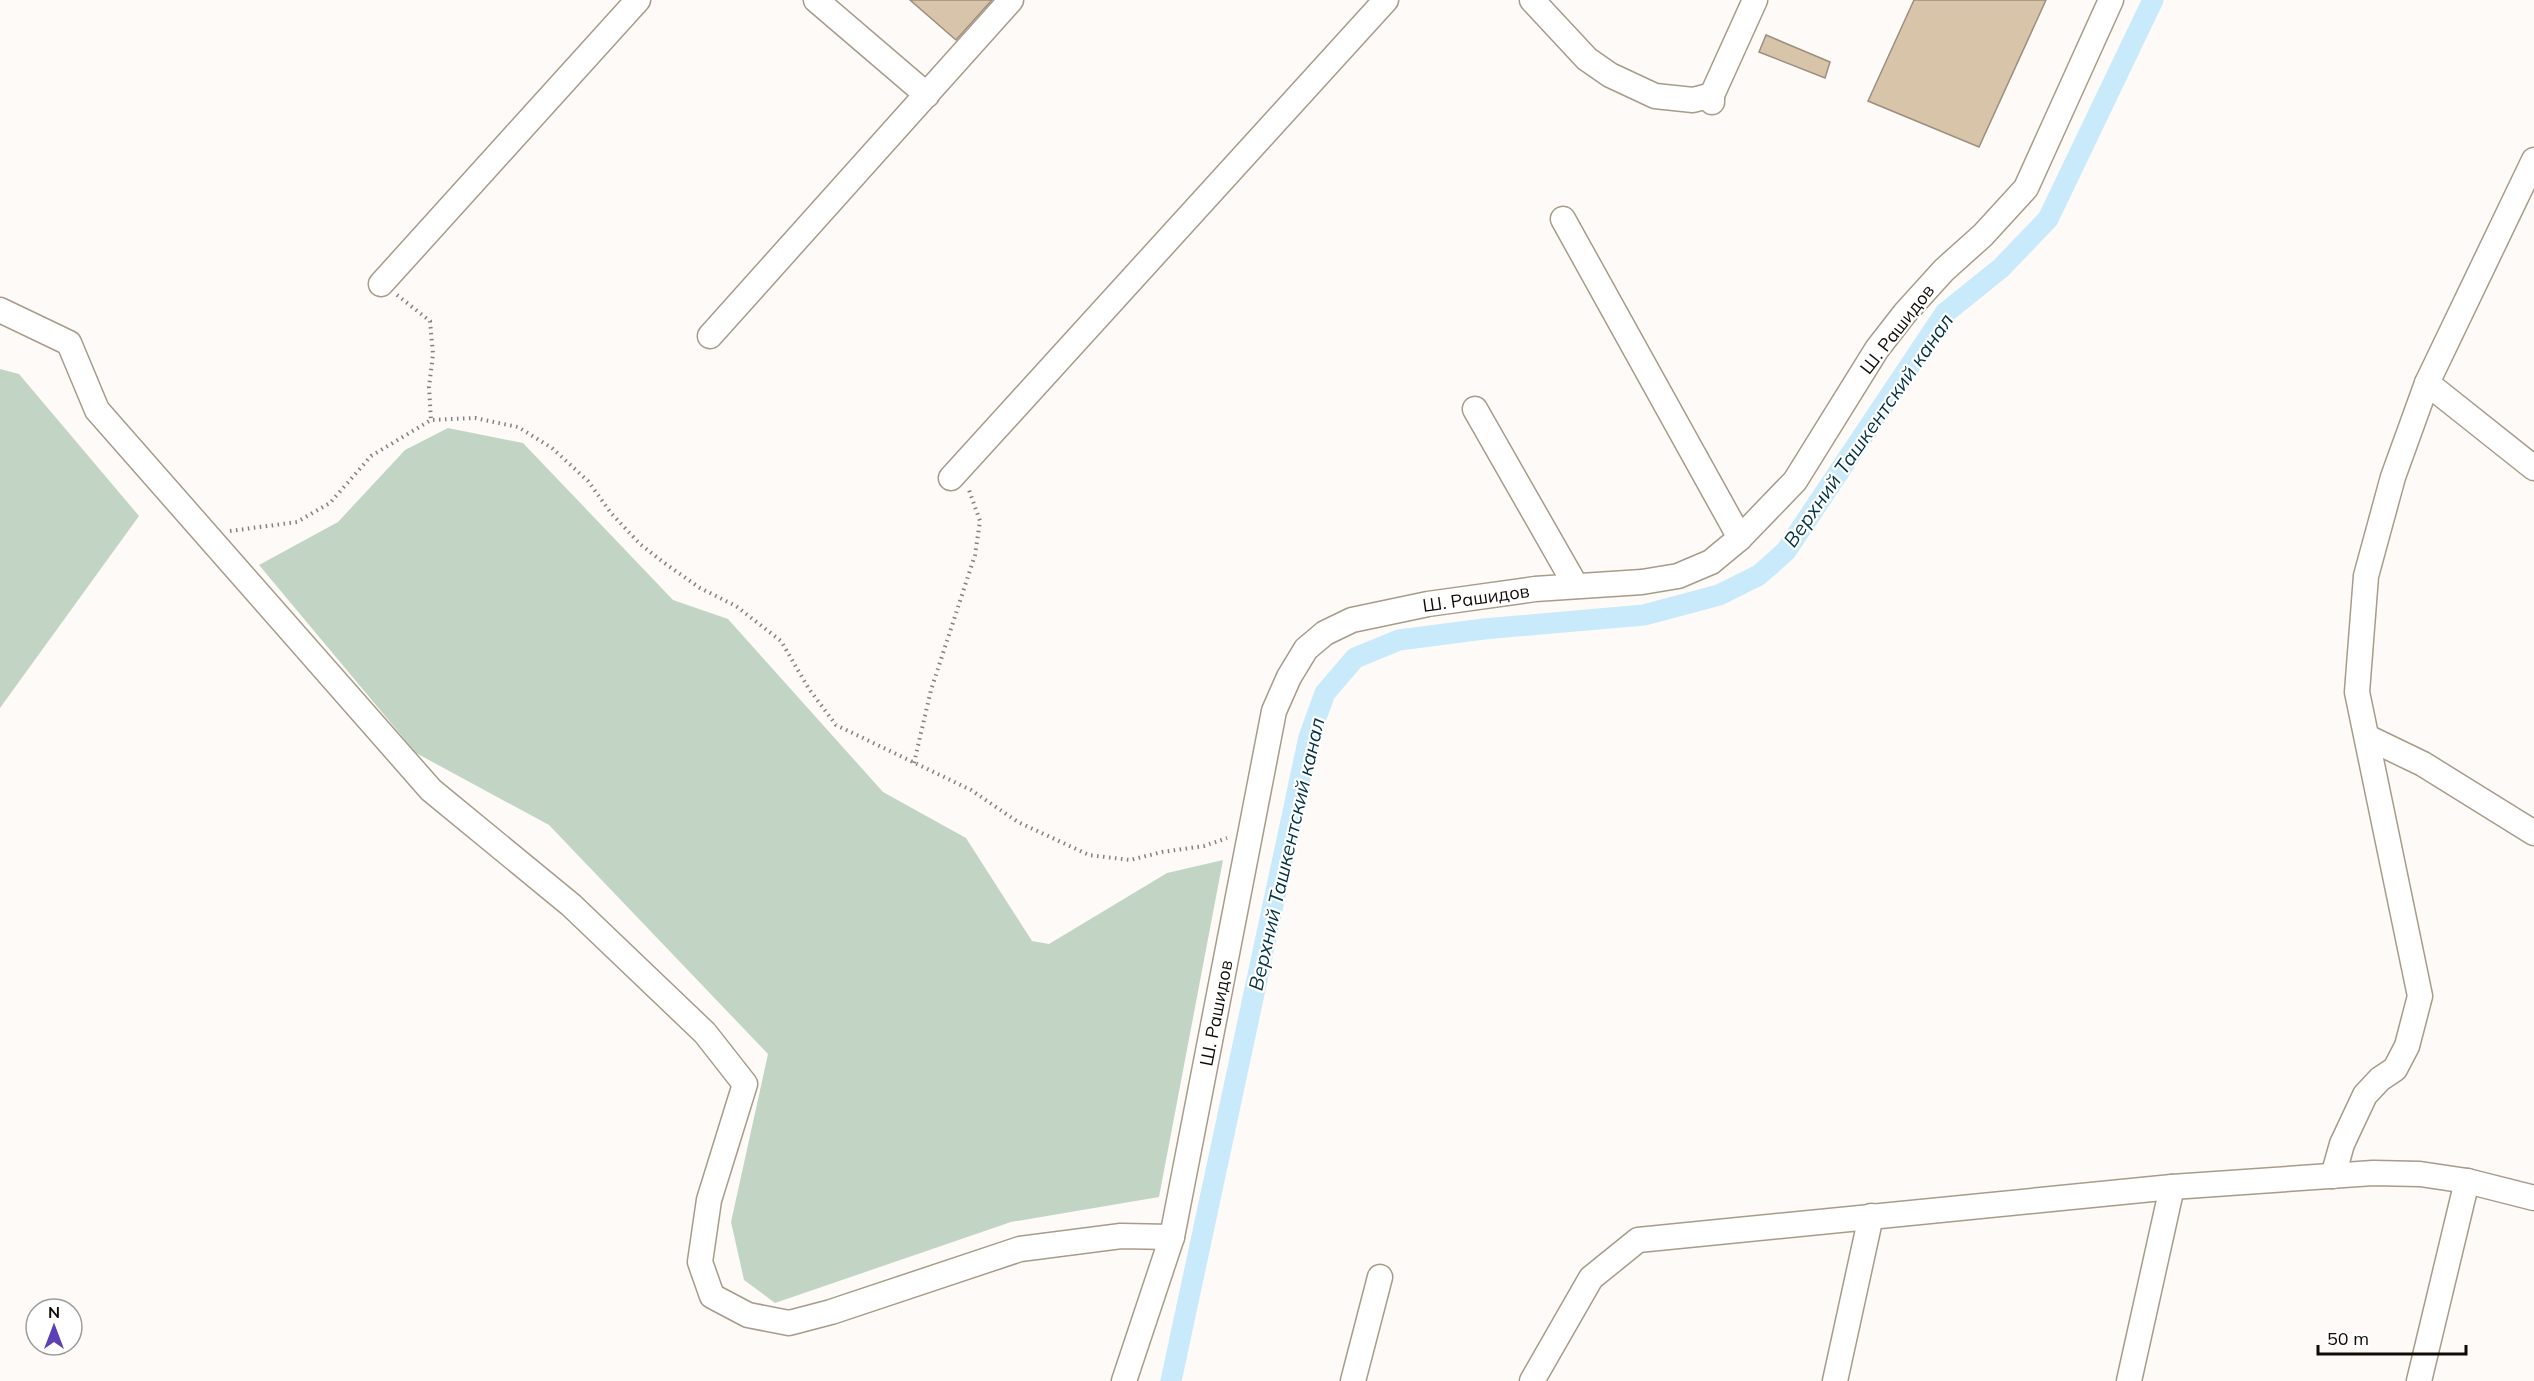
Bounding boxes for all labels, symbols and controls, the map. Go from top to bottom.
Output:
street label: Ш. Рашидов [1855,280,1939,378]
water label: Верхний Ташкентский канал [1778,308,1958,552]
street label: Ш. Рашидов [1421,579,1531,617]
water label: Верхний Ташкентский канал [1242,715,1330,993]
street label: Ш. Рашидов [1194,958,1238,1068]
north arrow [24,1297,84,1357]
text: N [48,1302,60,1322]
scale bar [2318,1318,2466,1356]
text: 50 m [2327,1327,2369,1350]

